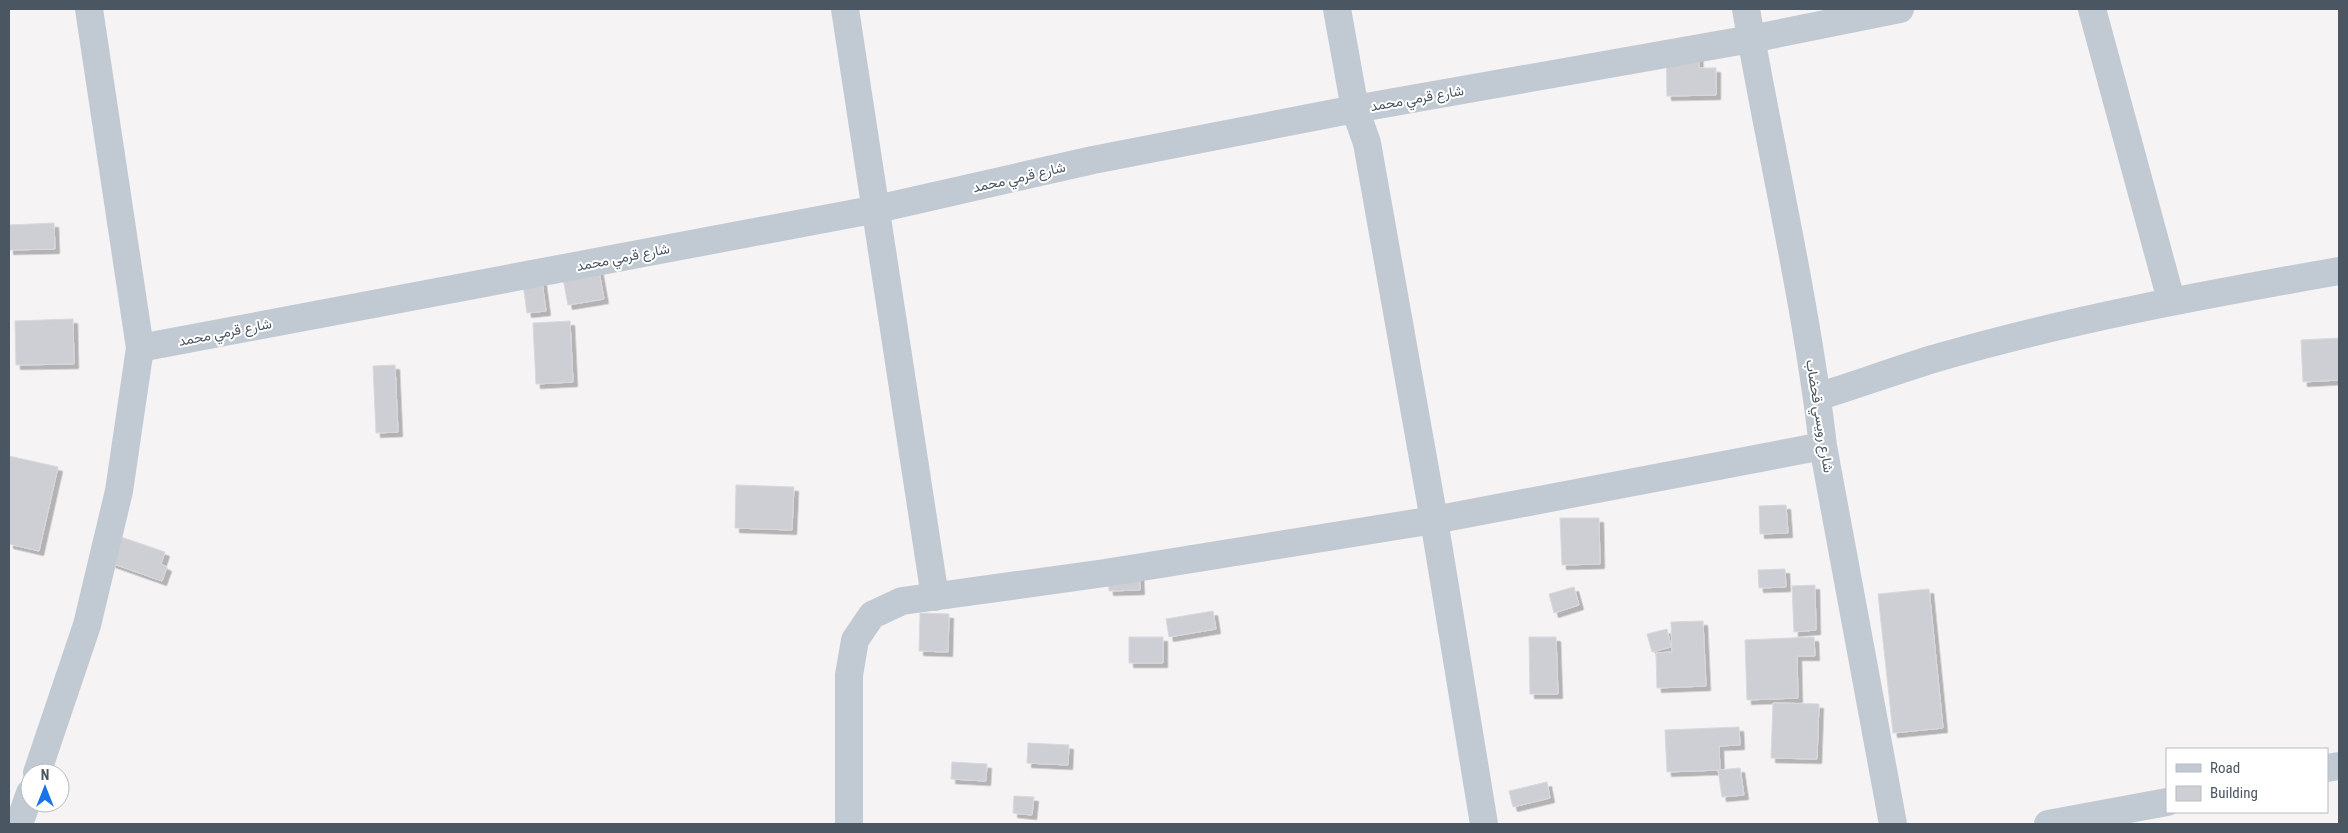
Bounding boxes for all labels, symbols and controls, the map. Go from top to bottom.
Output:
street label: شارع قرمي محمد [1369,82,1466,118]
street label: شارع قرمي محمد [971,159,1068,199]
street label: شارع قرمي محمد [575,240,672,278]
street label: شارع قرمي محمد [177,315,274,353]
street label: شارع رويسي قحضاب [1799,358,1837,474]
legend [2166,748,2328,813]
text: Road [2210,759,2240,777]
north arrow [20,763,70,813]
text: N [41,767,49,783]
text: Building [2210,784,2258,802]

